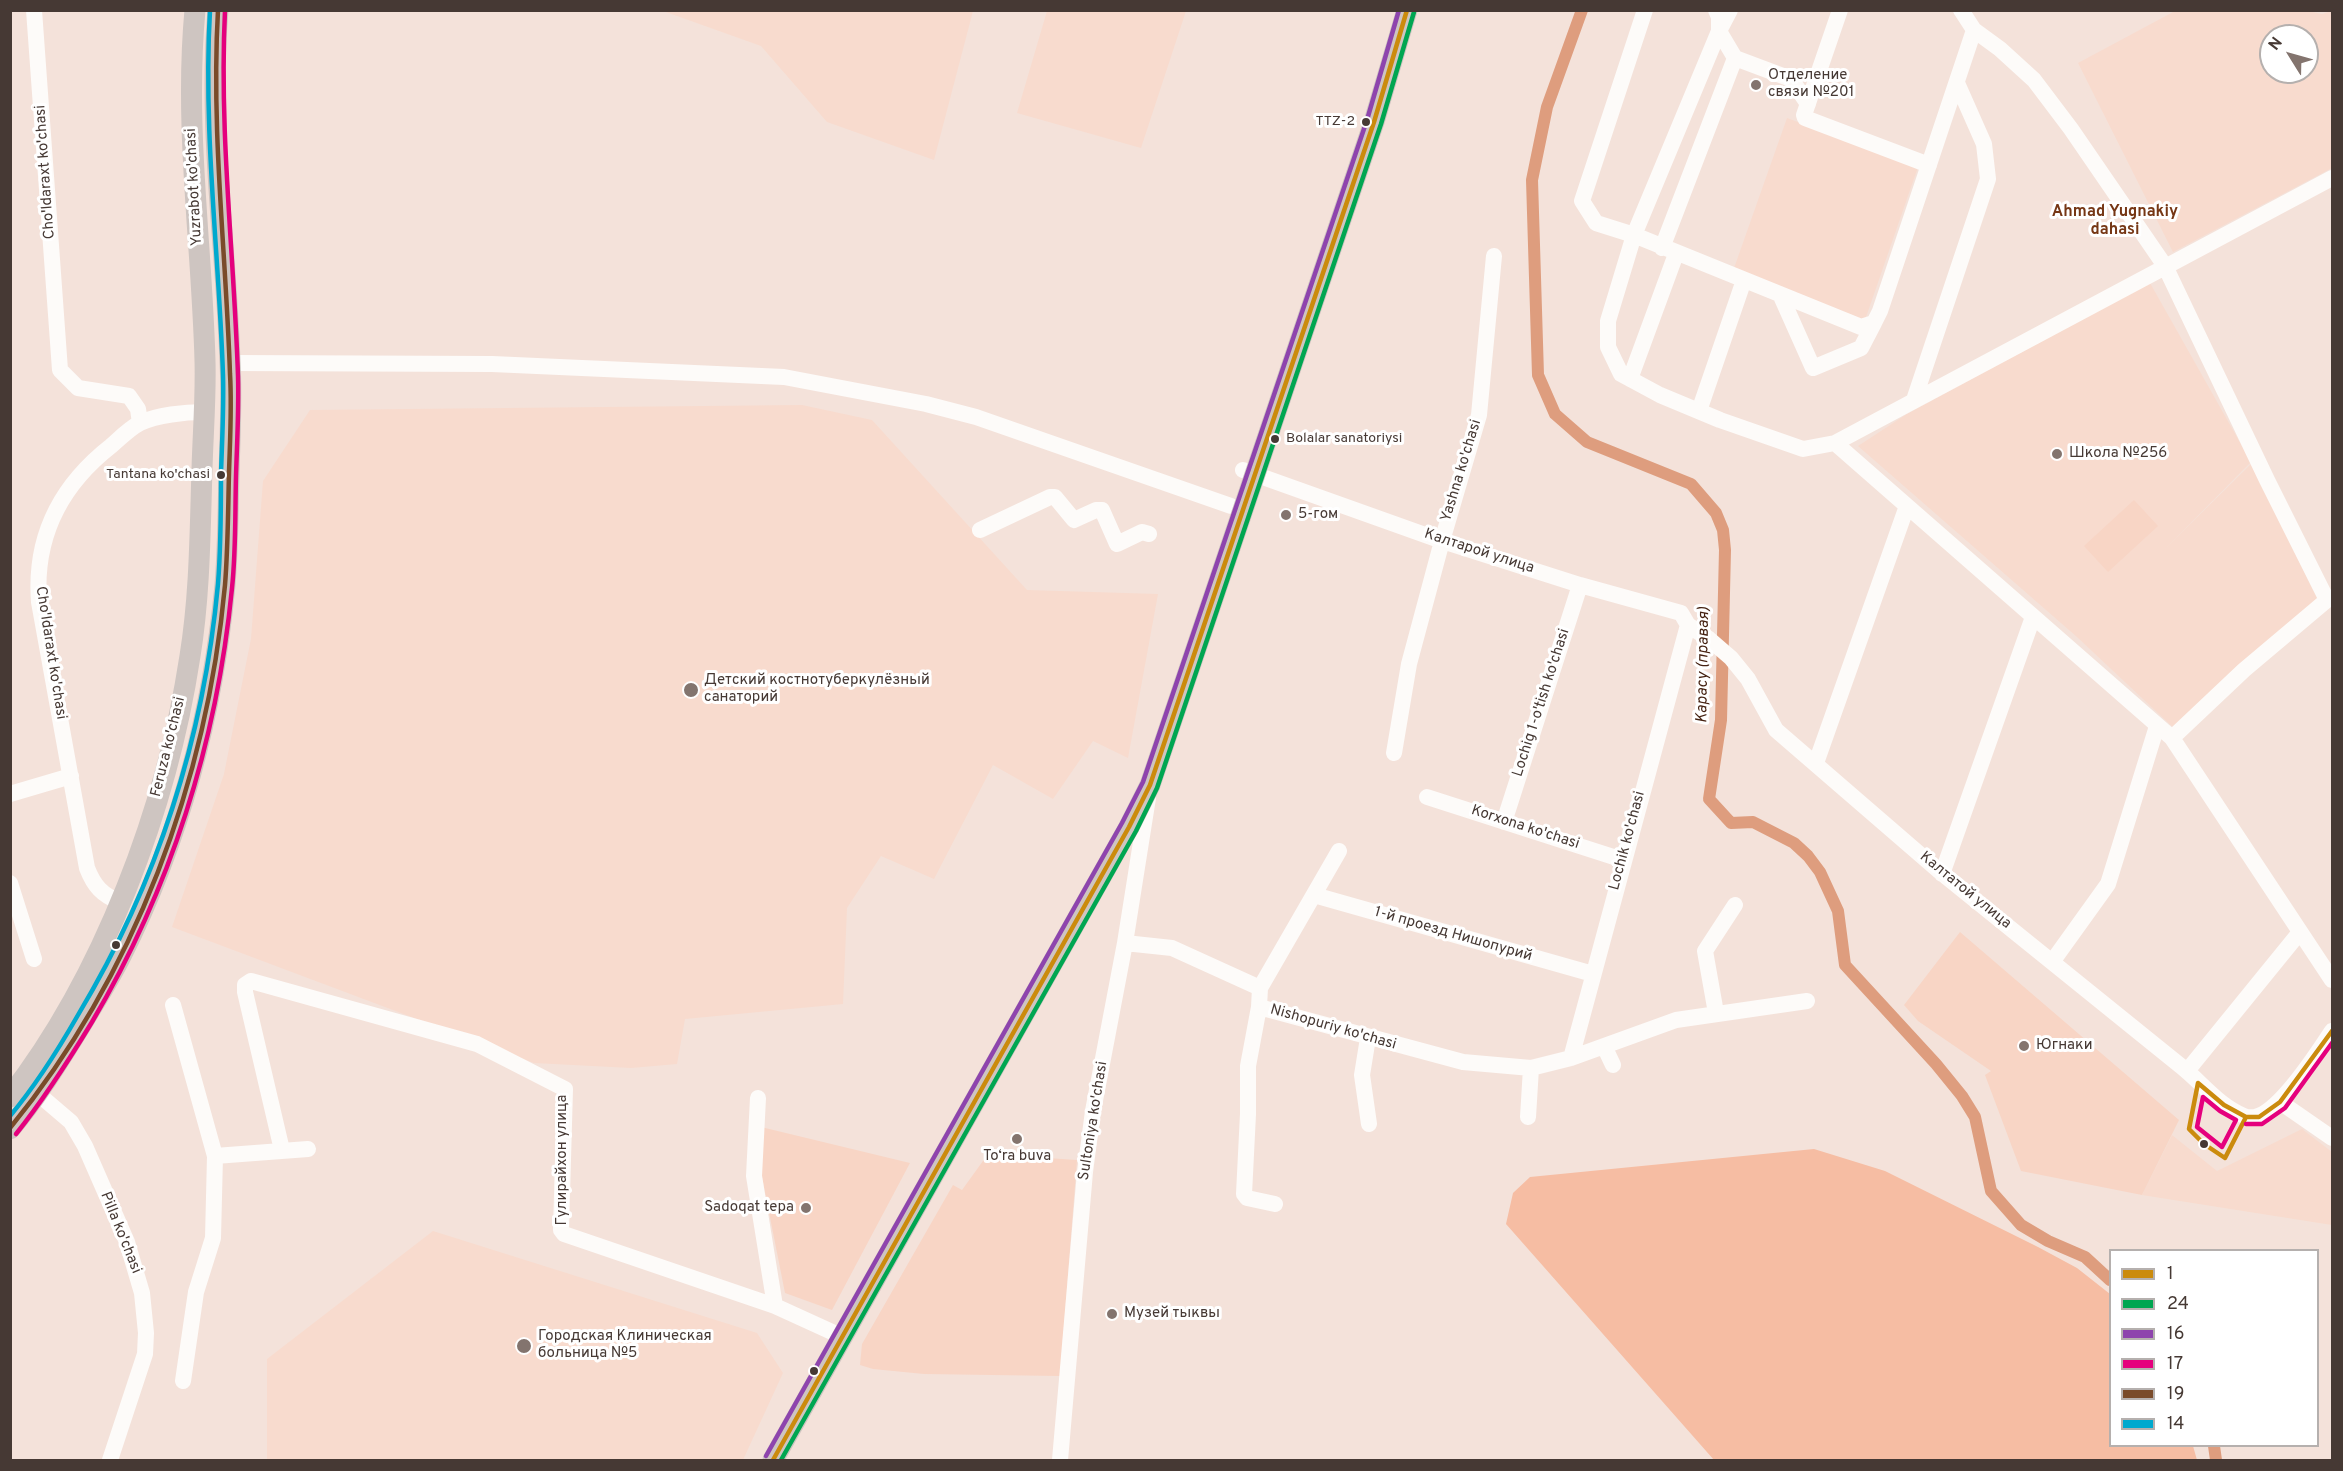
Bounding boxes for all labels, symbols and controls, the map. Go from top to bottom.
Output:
north arrow [2259,24,2319,84]
text: N [2265,34,2288,55]
place label: Отделение связи №201 [1768,67,1854,102]
marker: Отделение связи №201 [1749,78,1763,92]
street label: Cho'ldaraxt ko'chasi [32,104,60,240]
place label: TTZ-2 [1315,114,1355,130]
marker: TTZ-2 [1360,116,1372,128]
street label: Yuzrabot ko'chasi [183,128,207,246]
district label: Ahmad Yugnakiy dahasi [2052,203,2178,241]
street label: Yashna ko'chasi [1438,418,1486,524]
place label: Bolalar sanatoriysi [1286,431,1402,447]
marker: Bolalar sanatoriysi [1269,433,1281,445]
place label: Школа №256 [2069,445,2167,463]
marker: Школа №256 [2050,447,2064,461]
place label: Tantana ko'chasi [106,467,210,483]
marker: Tantana ko'chasi [215,469,227,481]
place label: 5-гом [1298,506,1338,524]
marker: 5-гом [1279,508,1293,522]
street label: Калтарой улица [1422,526,1536,578]
street label: Cho'ldaraxt ko'chasi [31,585,69,721]
water label: Карасу (правая) [1693,607,1715,723]
street label: Lochig 1-o'tish ko'chasi [1510,627,1574,779]
place label: Детский костнотуберкулёзный санаторий [704,672,930,707]
marker: Детский костнотуберкулёзный санаторий [682,681,700,699]
street label: Feruza ko'chasi [148,695,190,799]
street label: Lochik ko'chasi [1606,789,1650,893]
street label: Korxona ko'chasi [1469,802,1581,854]
street label: Калтатой улица [1915,848,2015,934]
street label: 1-й проезд Нишопурий [1372,904,1534,966]
unlabelled marker [110,939,122,951]
street label: Nishopuriy ko'chasi [1268,1001,1398,1055]
place label: Югнаки [2036,1037,2093,1055]
marker: Югнаки [2017,1039,2031,1053]
street label: Sultoniya ko'chasi [1076,1060,1112,1182]
street label: Гулирайхон улица [554,1095,572,1225]
marker: To‘ra buva [1010,1132,1024,1146]
unlabelled marker [2198,1138,2210,1150]
place label: To‘ra buva [983,1148,1051,1166]
street label: Pilla ko'chasi [95,1190,145,1276]
place label: Sadoqat tepa [704,1199,794,1217]
marker: Sadoqat tepa [799,1201,813,1215]
legend [2109,1249,2319,1447]
text: 1 [2167,1263,2174,1286]
text: 24 [2167,1293,2189,1316]
place label: Музей тыквы [1124,1305,1220,1323]
marker: Музей тыквы [1105,1307,1119,1321]
text: 16 [2167,1323,2184,1346]
place label: Городская Клиническая больница №5 [538,1328,712,1363]
marker: Городская Клиническая больница №5 [515,1337,533,1355]
text: 17 [2167,1353,2183,1376]
unlabelled marker [808,1365,820,1377]
text: 19 [2167,1383,2184,1406]
text: 14 [2167,1413,2185,1436]

